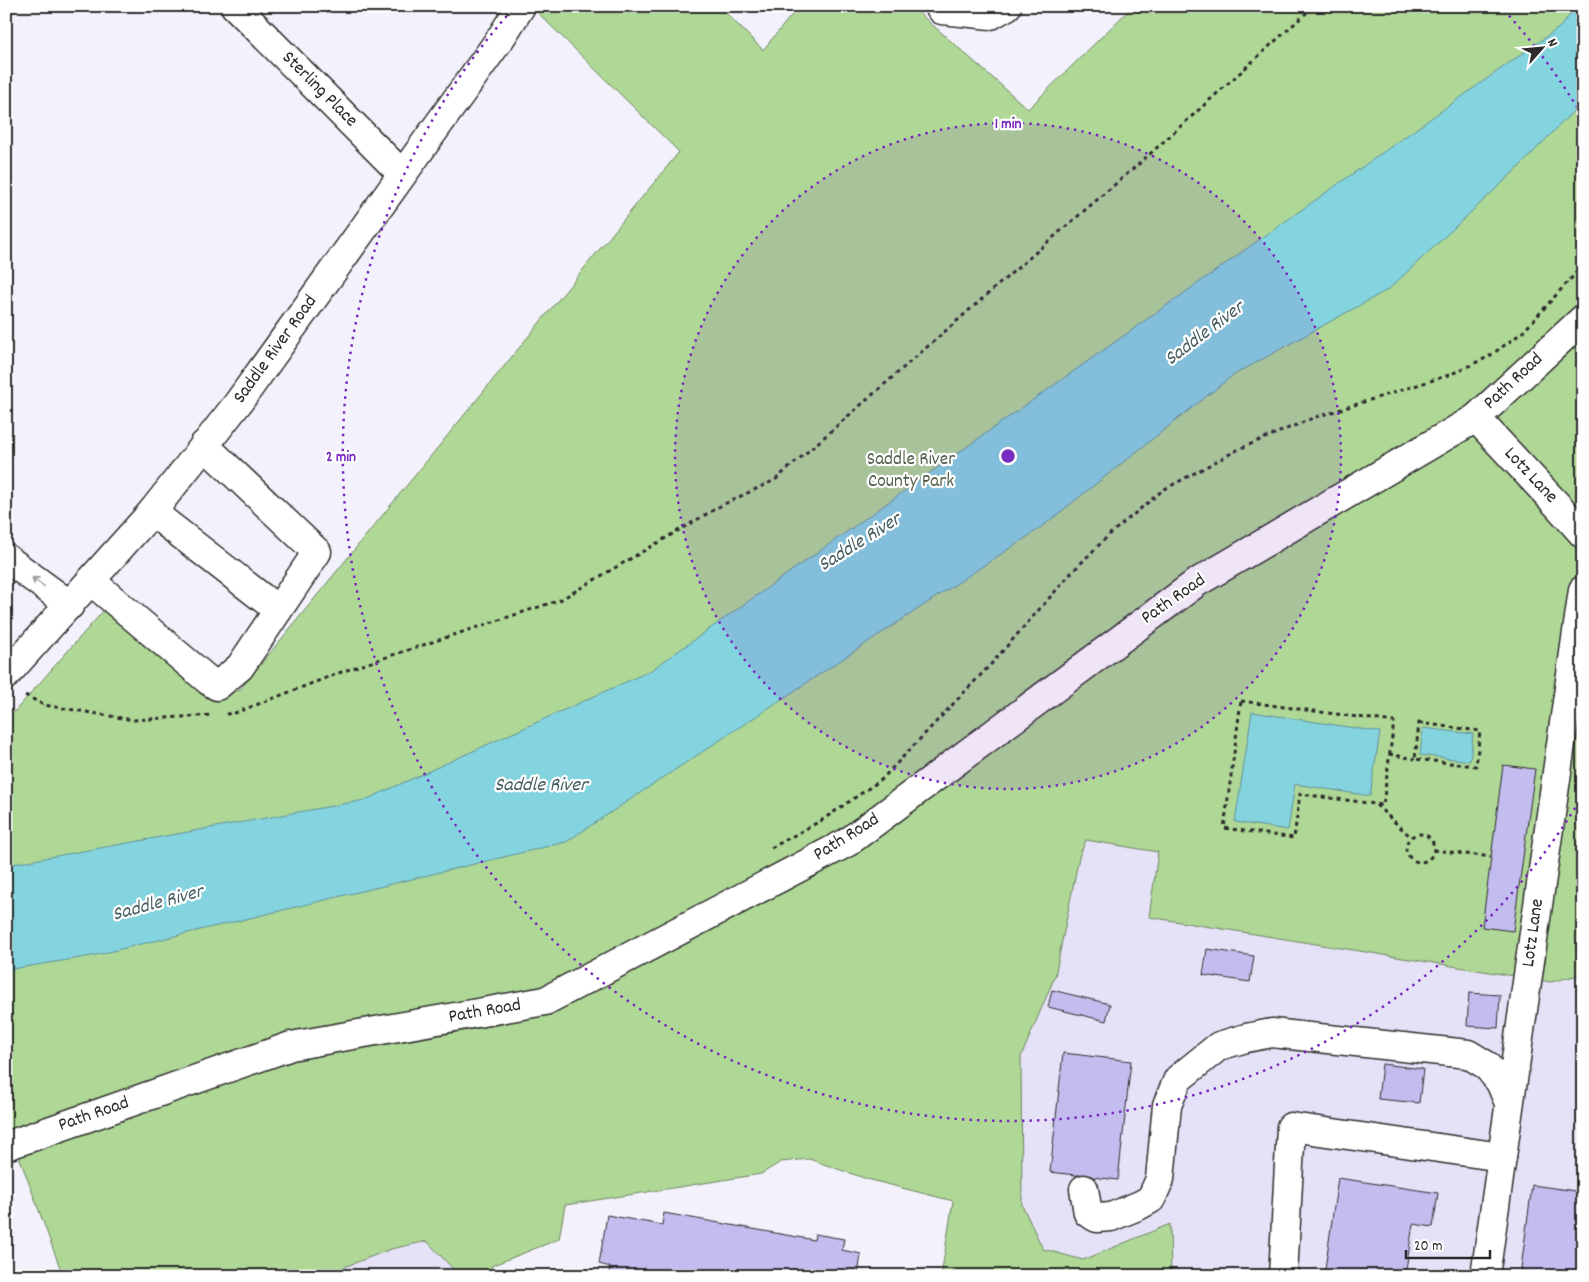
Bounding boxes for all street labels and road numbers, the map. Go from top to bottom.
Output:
street label: Sterling Place [275,46,363,134]
street label: Saddle River Road [227,290,325,410]
street label: Path Road [1478,347,1550,417]
street label: Lotz Lane [1497,442,1563,510]
street label: Path Road [1136,568,1212,632]
street label: Path Road [809,807,885,869]
street label: Lotz Lane [1516,897,1552,969]
street label: Path Road [447,992,523,1032]
street label: Path Road [55,1090,133,1140]

